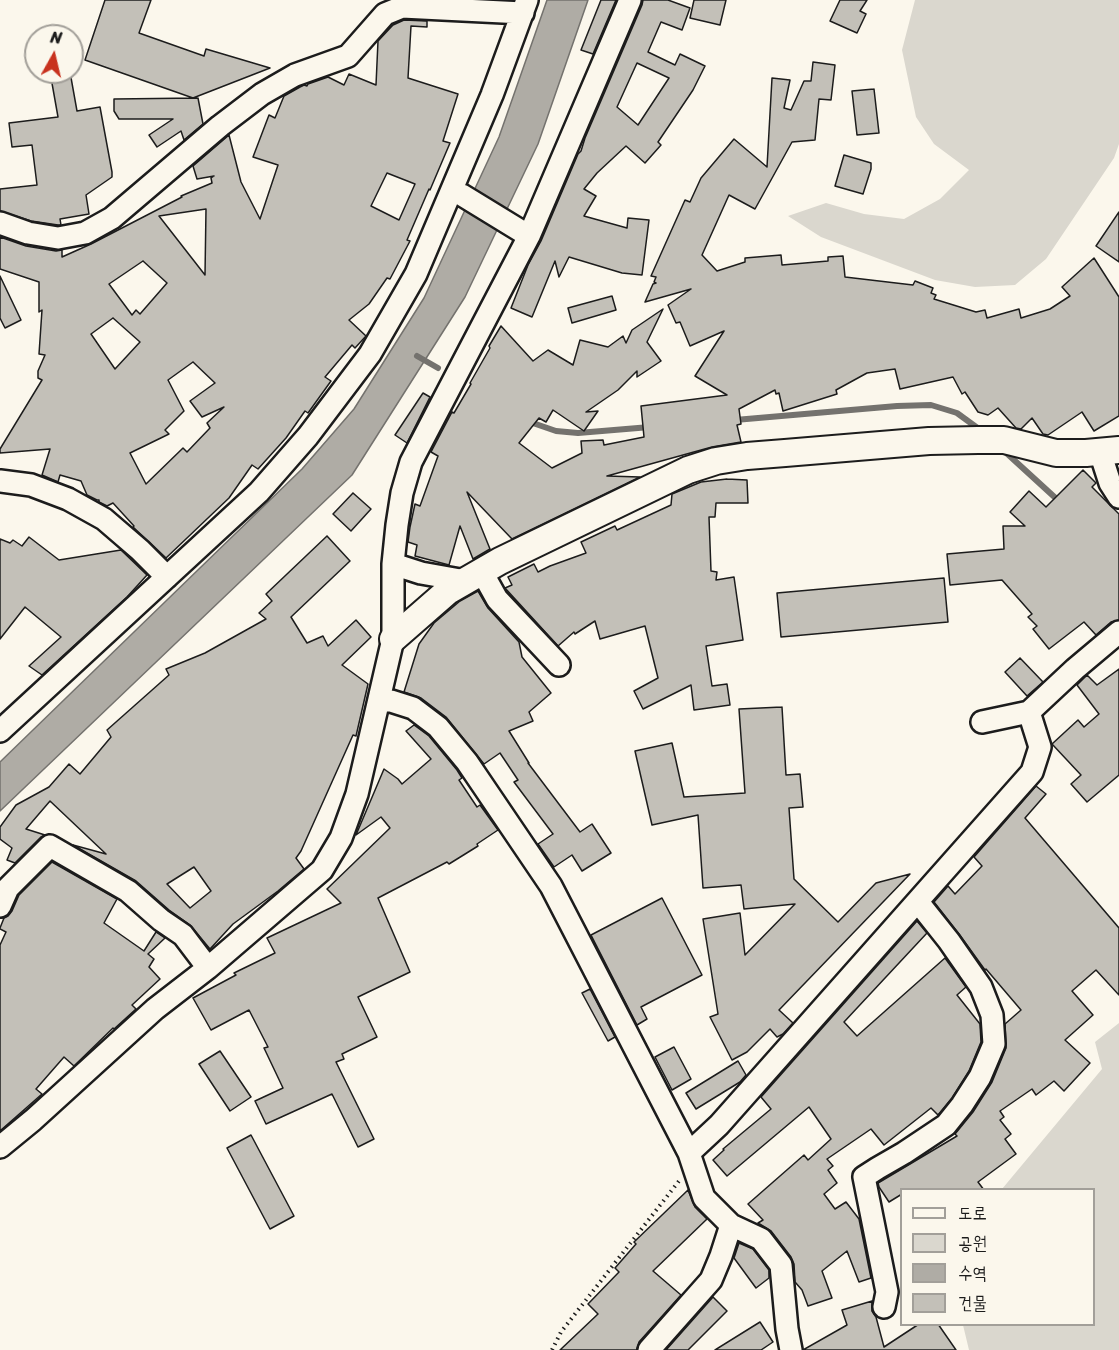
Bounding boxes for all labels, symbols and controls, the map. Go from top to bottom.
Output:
text: N [49,23,64,53]
north arrow [24,24,84,84]
legend [900,1188,1095,1326]
text: 도로 [958,1197,987,1229]
text: 공원 [958,1227,987,1259]
text: 수역 [958,1257,987,1289]
text: 건물 [958,1287,987,1319]

